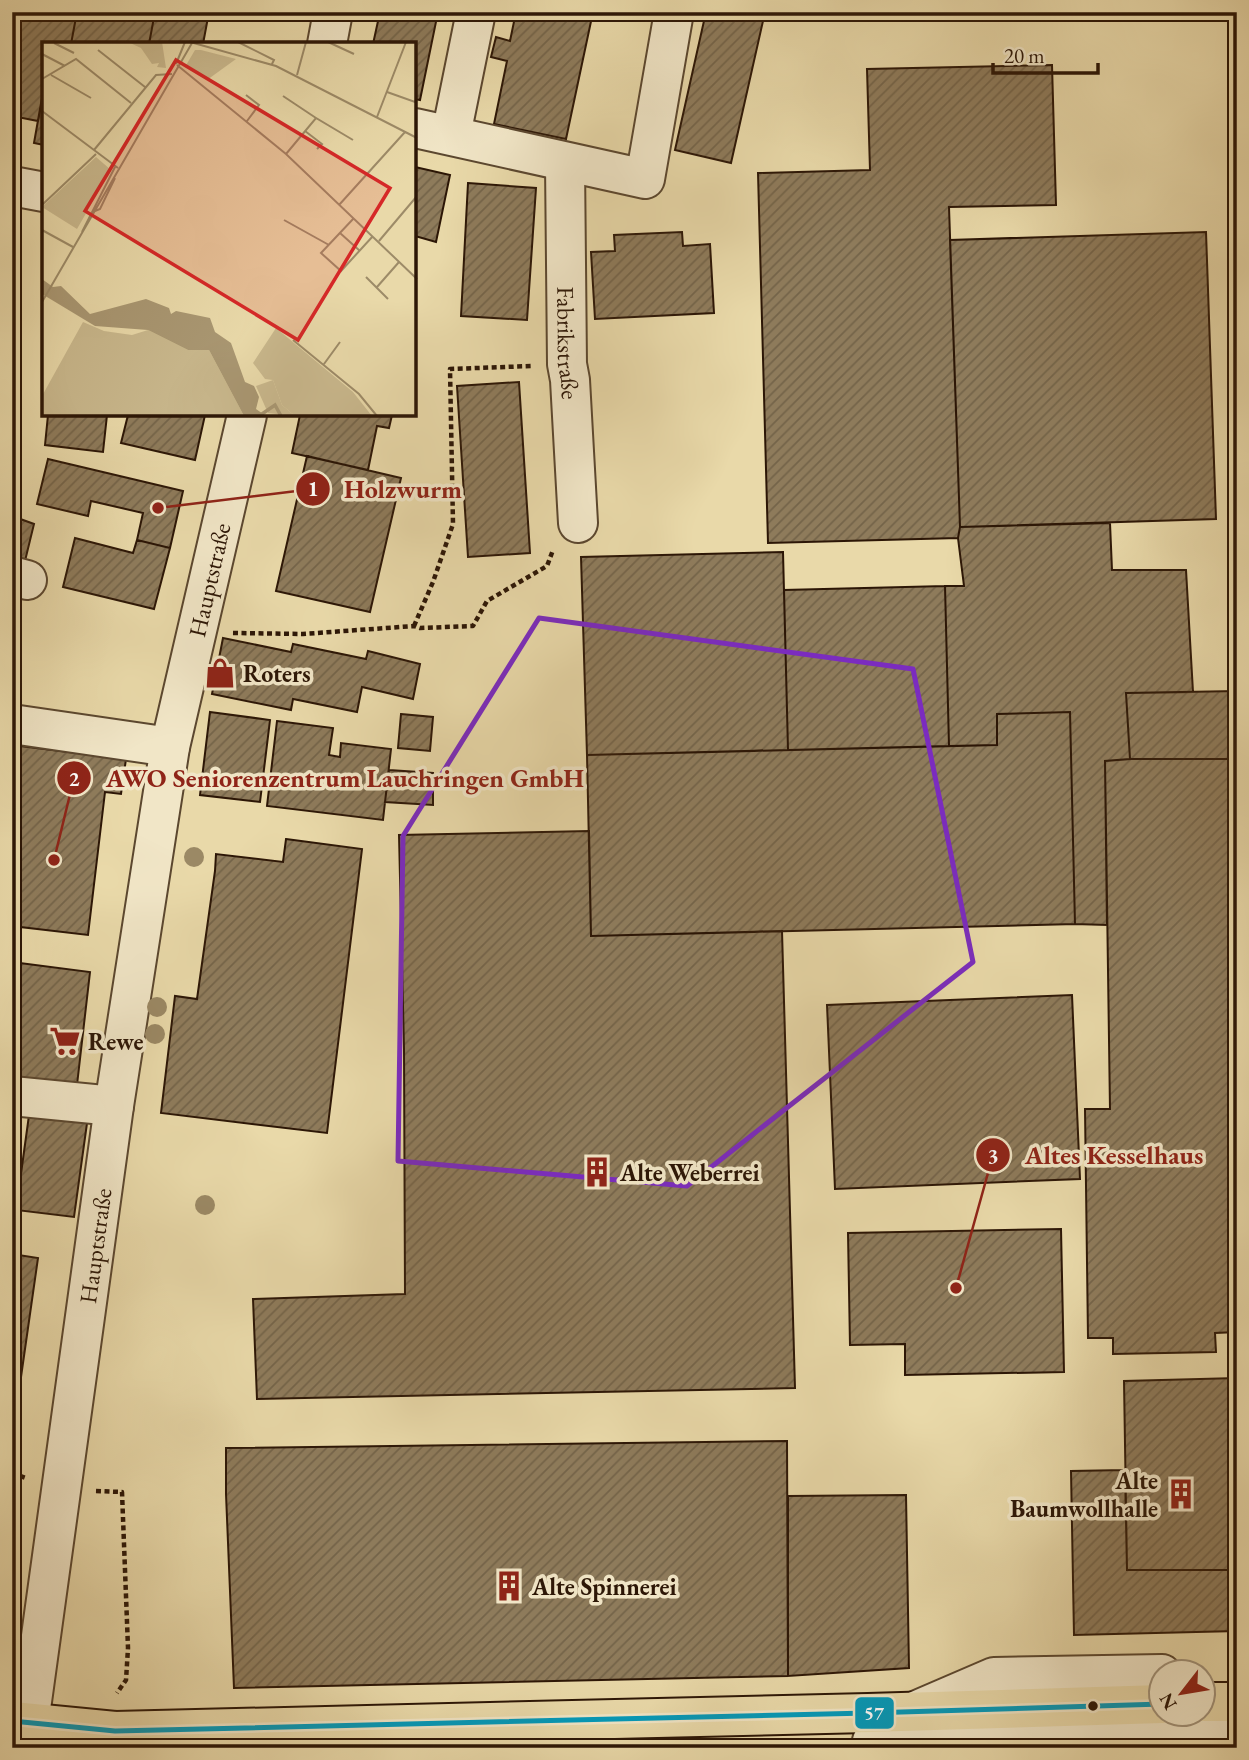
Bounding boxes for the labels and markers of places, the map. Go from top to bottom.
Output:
callout: Holzwurm [295,465,476,512]
shop icon: Roters [203,656,237,690]
place label: Roters [243,658,311,689]
callout: AWO Seniorenzentrum Lauchringen GmbH [57,755,598,802]
supermarket icon: Rewe [48,1024,82,1058]
place label: Rewe [88,1026,144,1057]
callout: Altes Kesselhaus [975,1132,1217,1179]
building icon: Alte Weberrei [580,1155,614,1189]
place label: Alte Weberrei [619,1157,760,1188]
place label: Alte Baumwollhalle [1010,1465,1158,1524]
building icon: Alte Baumwollhalle [1164,1477,1198,1511]
building icon: Alte Spinnerei [492,1569,526,1603]
place label: Alte Spinnerei [531,1571,677,1602]
unlabelled marker [1086,1699,1100,1713]

